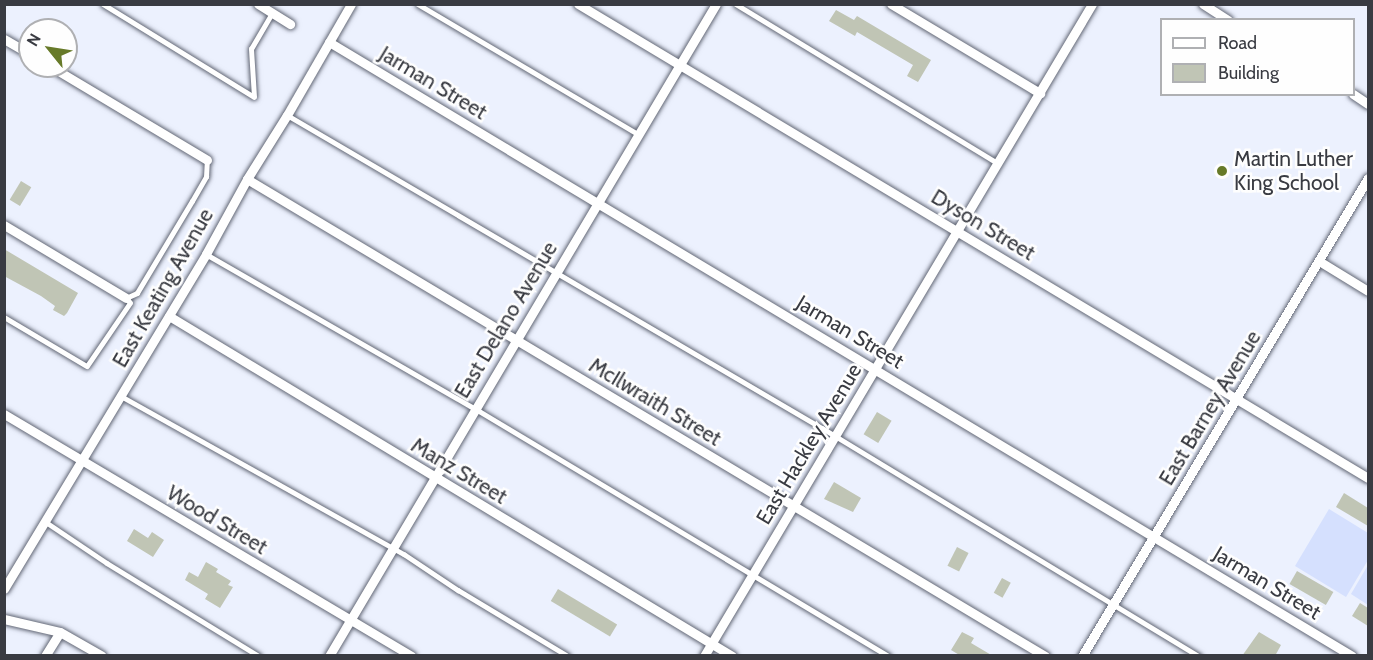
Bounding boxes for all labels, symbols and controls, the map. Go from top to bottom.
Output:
north arrow [18,18,78,78]
legend [1160,18,1355,96]
text: N [23,30,45,49]
text: Road [1218,32,1257,54]
street label: Jarman Street [375,41,491,125]
text: Building [1218,62,1279,84]
place label: Martin Luther King School [1234,146,1353,196]
marker: Martin Luther King School [1215,164,1229,178]
street label: Dyson Street [927,184,1039,266]
street label: East Keating Avenue [107,204,219,372]
street label: East Delano Avenue [449,237,563,403]
street label: Jarman Street [792,290,908,374]
street label: East Barney Avenue [1154,326,1266,490]
street label: McIlwraith Street [584,353,726,451]
street label: East Hackley Avenue [751,359,867,529]
street label: Manz Street [407,433,511,509]
street label: Wood Street [162,480,272,560]
street label: Jarman Street [1209,541,1325,625]

